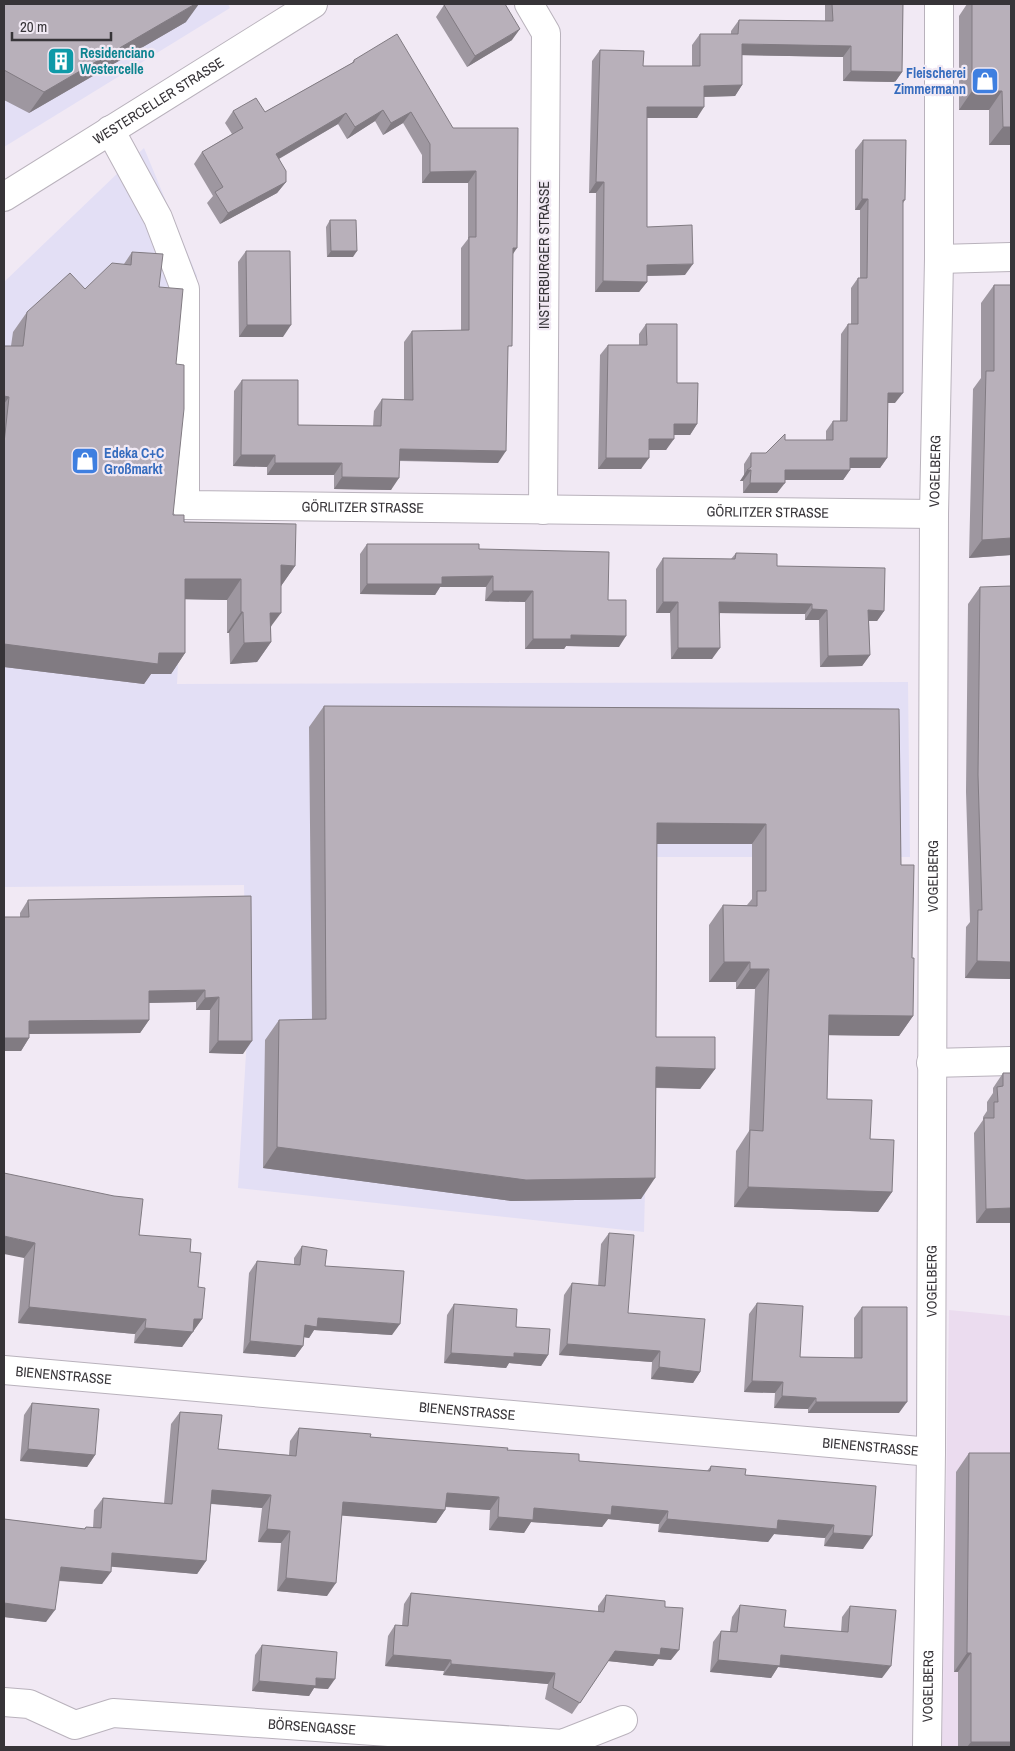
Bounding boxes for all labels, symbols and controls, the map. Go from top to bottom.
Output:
scale bar [12,10,111,42]
text: 20 m [20,16,47,37]
place label: Residenciano Westercelle [80,44,155,78]
building icon: Residenciano Westercelle [46,46,76,76]
street label: WESTERCELLER STRASSE [90,53,227,148]
place label: Fleischerei Zimmermann [894,64,966,98]
shop icon: Fleischerei Zimmermann [970,66,1000,96]
street label: INSTERBURGER STRASSE [535,181,553,329]
street label: VOGELBERG [925,435,945,507]
place label: Edeka C+C Großmarkt [104,444,164,478]
shop icon: Edeka C+C Großmarkt [70,446,100,476]
street label: GÖRLITZER STRASSE [301,497,424,517]
street label: GÖRLITZER STRASSE [706,502,829,522]
street label: VOGELBERG [924,840,942,912]
street label: VOGELBERG [922,1245,941,1317]
street label: BIENENSTRASSE [15,1362,113,1389]
street label: BIENENSTRASSE [418,1398,516,1424]
street label: BIENENSTRASSE [822,1433,919,1460]
street label: VOGELBERG [918,1650,937,1722]
street label: BÖRSENGASSE [267,1715,357,1739]

